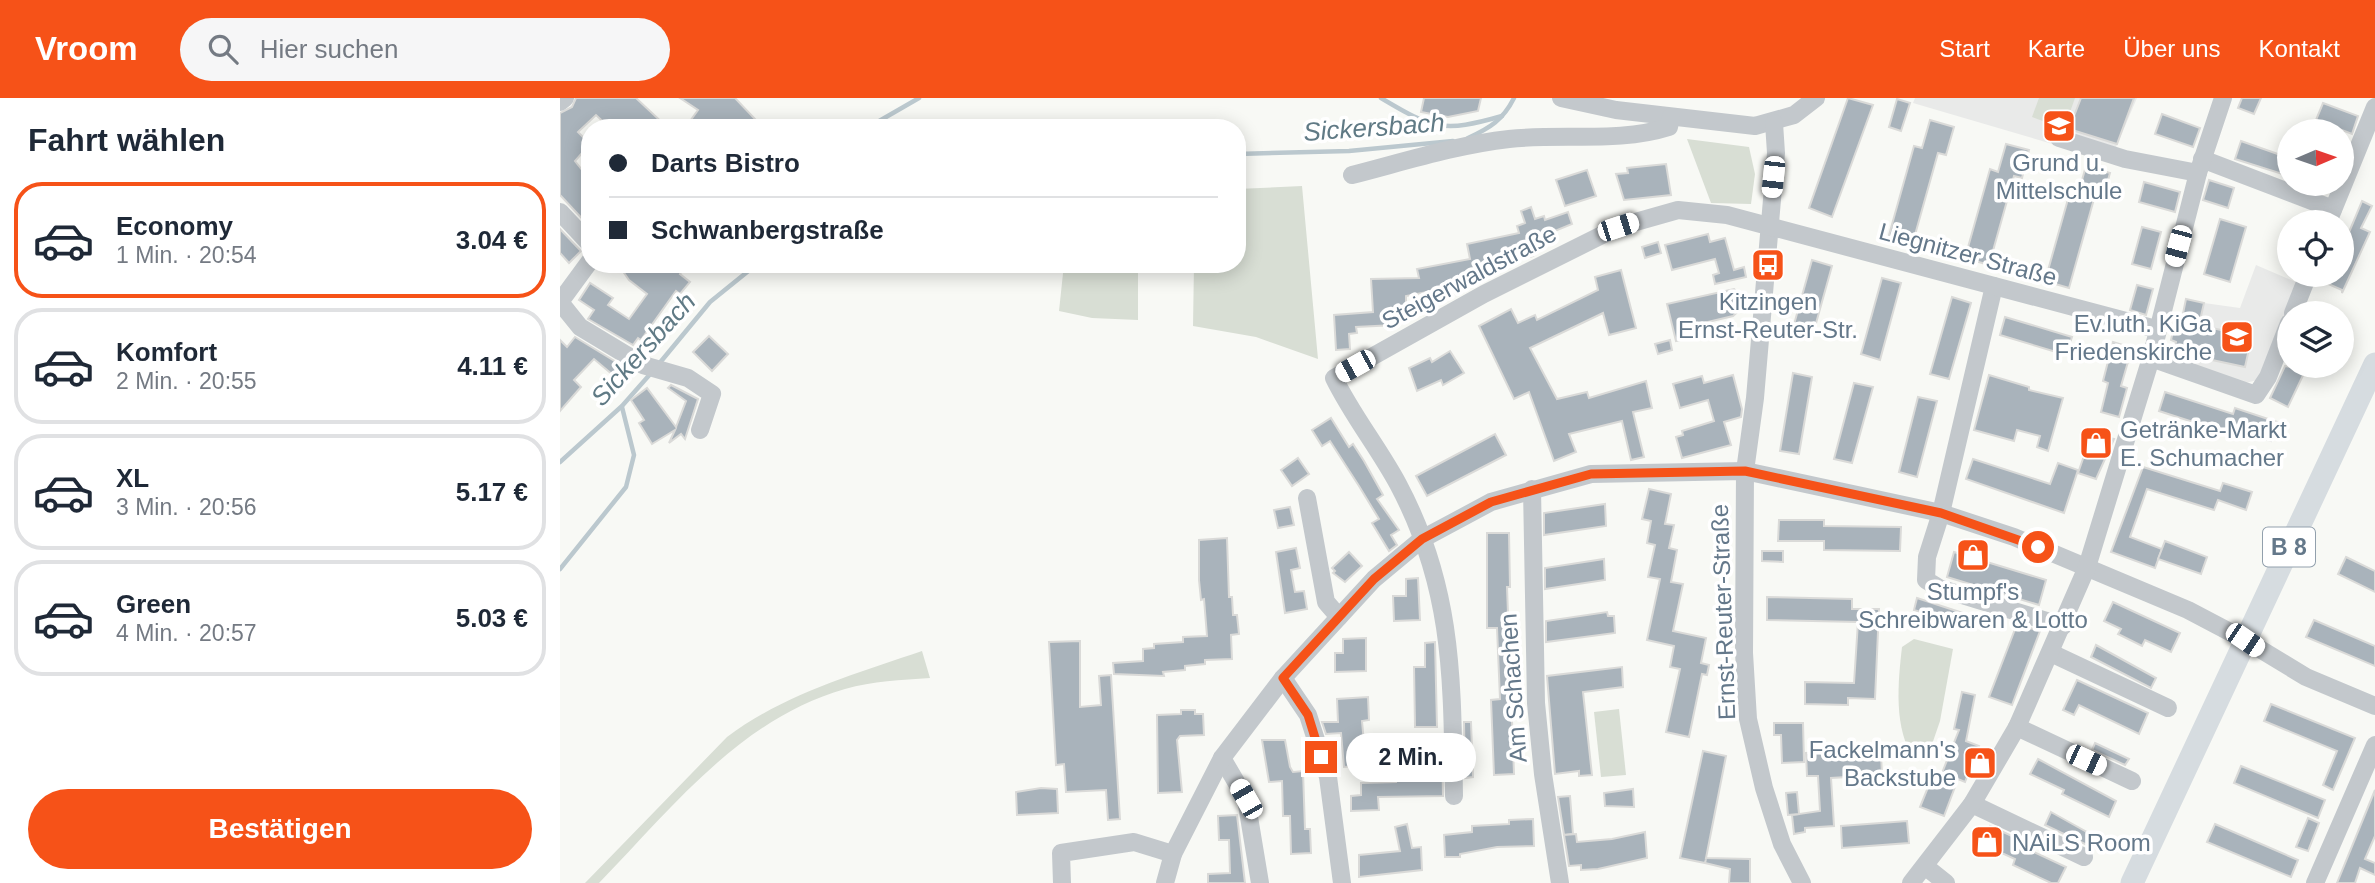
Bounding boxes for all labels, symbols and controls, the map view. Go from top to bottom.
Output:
search box [180,18,670,81]
text: Vroom [35,30,138,67]
icon: search [204,30,242,68]
text: Hier suchen [260,34,398,64]
text: Start [1939,35,1990,62]
text: Karte [2028,35,2085,62]
text: Über uns [2123,35,2221,62]
text: Kontakt [2259,35,2340,62]
water label: Sickersbach [1302,107,1446,147]
school or university icon: Grund u. Mittelschule [2040,107,2078,145]
north arrow [2277,119,2354,196]
map controls [2277,119,2354,378]
text: Fahrt wählen [28,122,225,158]
text: Darts Bistro [651,148,800,178]
place label: Grund u. Mittelschule [1996,149,2122,204]
car [1761,155,1786,199]
icon: car [32,209,95,272]
button: locate [2277,210,2354,287]
text: Economy [116,211,233,241]
car [1595,211,1642,243]
text: Schwanbergstraße [651,215,884,245]
street label: Liegnitzer Straße [1876,217,2060,291]
street label: Steigerwaldstraße [1377,220,1561,334]
car [2163,223,2194,269]
text: 3.04 € [456,225,528,255]
text: 1 Min. · 20:54 [116,242,257,268]
bus stop icon: Kitzingen Ernst-Reuter-Str. [1749,246,1787,284]
water label: Sickersbach [584,286,702,412]
place label: Kitzingen Ernst-Reuter-Str. [1678,288,1858,343]
button: layers [2277,301,2354,378]
place label: Ev.luth. KiGa Friedenskirche [2055,310,2213,365]
school or university icon: Ev.luth. KiGa Friedenskirche [2218,318,2256,356]
icon: car [32,335,95,398]
text: Komfort [116,337,217,367]
car [1332,347,1379,385]
text: 4.11 € [457,351,528,381]
text: 2 Min. · 20:55 [116,368,257,394]
place label: Getränke-Markt E. Schumacher [2120,416,2287,471]
shop icon: Getränke-Markt E. Schumacher [2077,424,2115,462]
icon: car [32,461,95,524]
text: XL [116,463,149,493]
text: 5.17 € [456,477,528,507]
text: 3 Min. · 20:56 [116,494,257,520]
street label: Ernst-Reuter-Straße [1706,504,1740,720]
road number: B 8 [2263,528,2315,566]
route start [2022,531,2054,563]
shop icon: Stumpf's Schreibwaren & Lotto [1954,536,1992,574]
place label: Stumpf's Schreibwaren & Lotto [1858,578,2088,633]
icon: car [32,587,95,650]
text: Green [116,589,191,619]
text: 5.03 € [456,603,528,633]
street label: Am Schachen [1494,613,1532,763]
text: 4 Min. · 20:57 [116,620,257,646]
car [2222,620,2269,660]
callout: 2 Min. [1346,732,1475,782]
place label: Fackelmann's Backstube [1809,736,1956,791]
route end [1305,741,1337,773]
car [2063,742,2110,778]
text: 2 Min. [1378,744,1444,770]
shop icon: Fackelmann's Backstube [1961,744,1999,782]
car [1227,776,1266,822]
button: Bestätigen [28,789,532,869]
shop icon: NAiLS Room [1968,823,2006,861]
place label: NAiLS Room [2012,829,2151,856]

